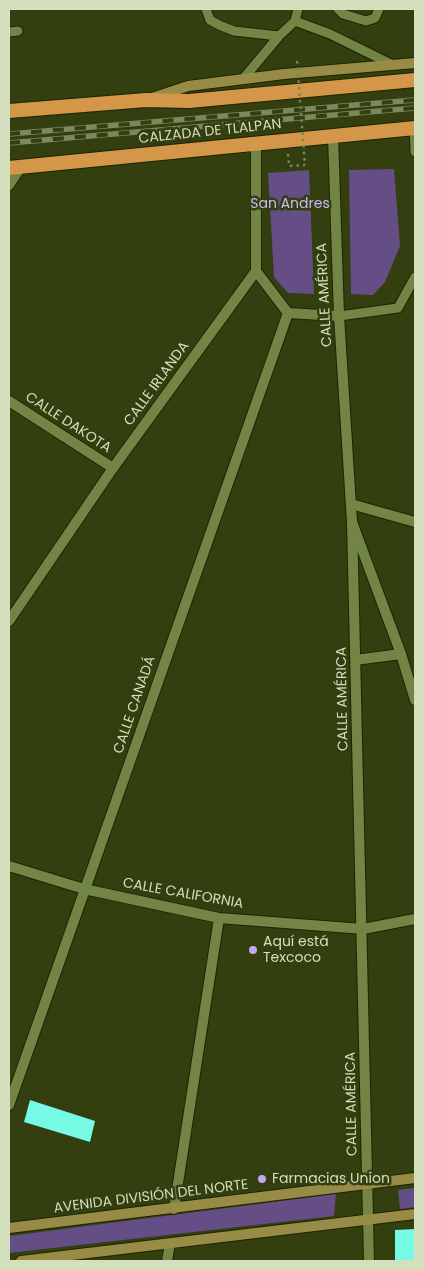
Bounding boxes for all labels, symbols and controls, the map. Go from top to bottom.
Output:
street label: CALZADA DE TLALPAN [138,116,282,148]
park label: San Andres [250,196,330,212]
street label: CALLE AMÉRICA [314,243,336,347]
street label: CALLE IRLANDA [121,339,193,429]
street label: CALLE DAKOTA [22,389,114,457]
street label: CALLE AMÉRICA [334,647,352,751]
street label: CALLE CANADÁ [110,654,160,756]
street label: CALLE CALIFORNIA [121,875,245,913]
place label: Aquí está Texcoco [263,934,329,966]
marker: Aquí está Texcoco [247,944,259,956]
street label: CALLE AMÉRICA [343,1052,361,1156]
place label: Farmacias Union [272,1171,390,1187]
marker: Farmacias Union [256,1173,268,1185]
street label: AVENIDA DIVISIÓN DEL NORTE [53,1177,249,1217]

